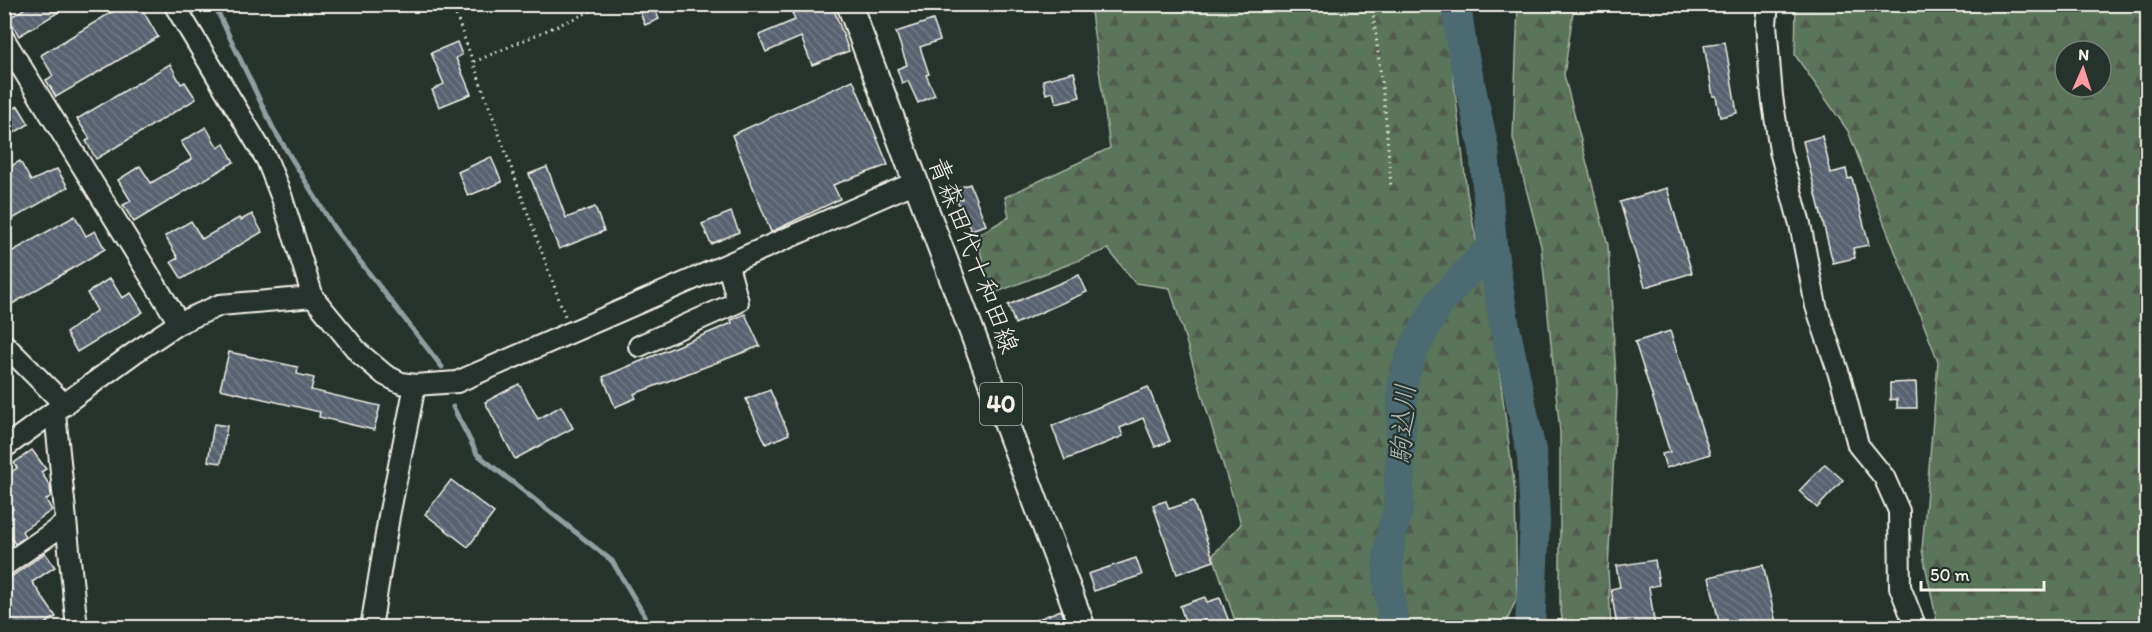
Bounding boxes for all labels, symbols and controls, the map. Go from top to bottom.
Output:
north arrow [2053,39,2113,99]
text: N [2078,45,2090,64]
street label: 青森田代十和田線 [922,152,1026,358]
water label: 駒込川 [1383,382,1422,466]
road number: 40 [980,383,1022,425]
scale bar [1921,554,2044,592]
text: 50 m [1930,564,1970,586]

